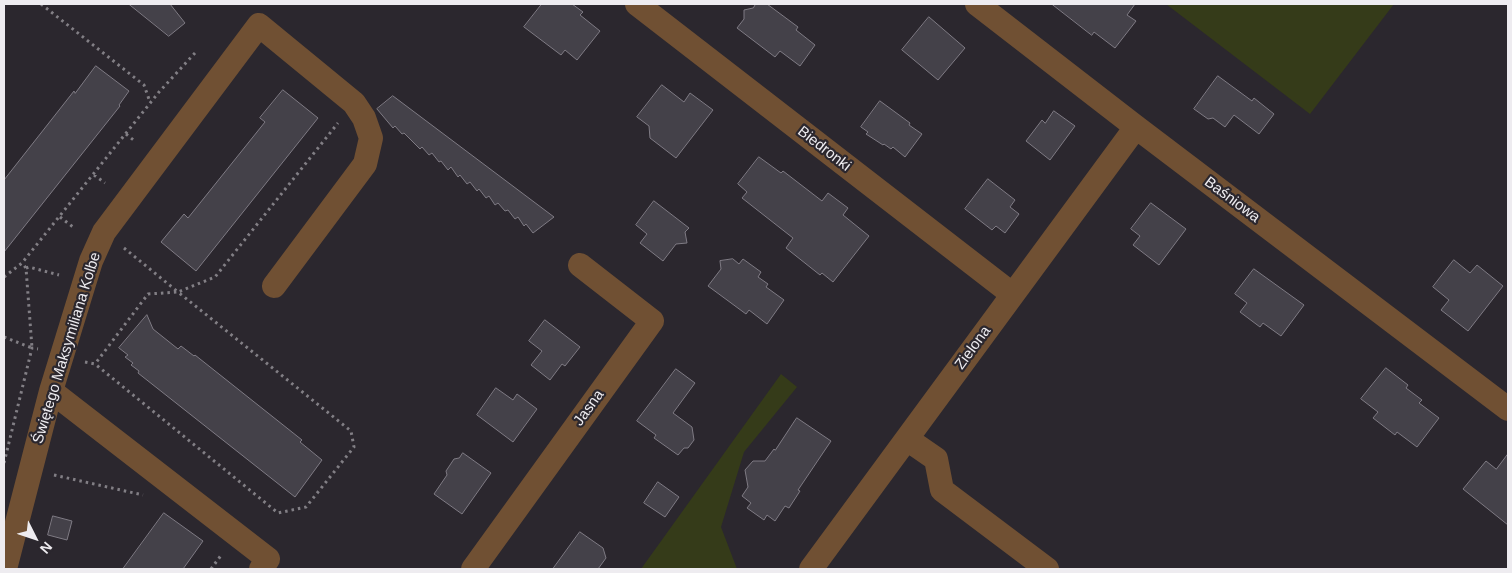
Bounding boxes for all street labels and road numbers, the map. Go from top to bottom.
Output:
street label: Biedronki [794,123,854,175]
street label: Baśniowa [1201,173,1263,227]
street label: Świętego Maksymiliana Kolbe [29,250,105,446]
street label: Zielona [951,323,995,373]
street label: Jasna [570,387,608,429]

